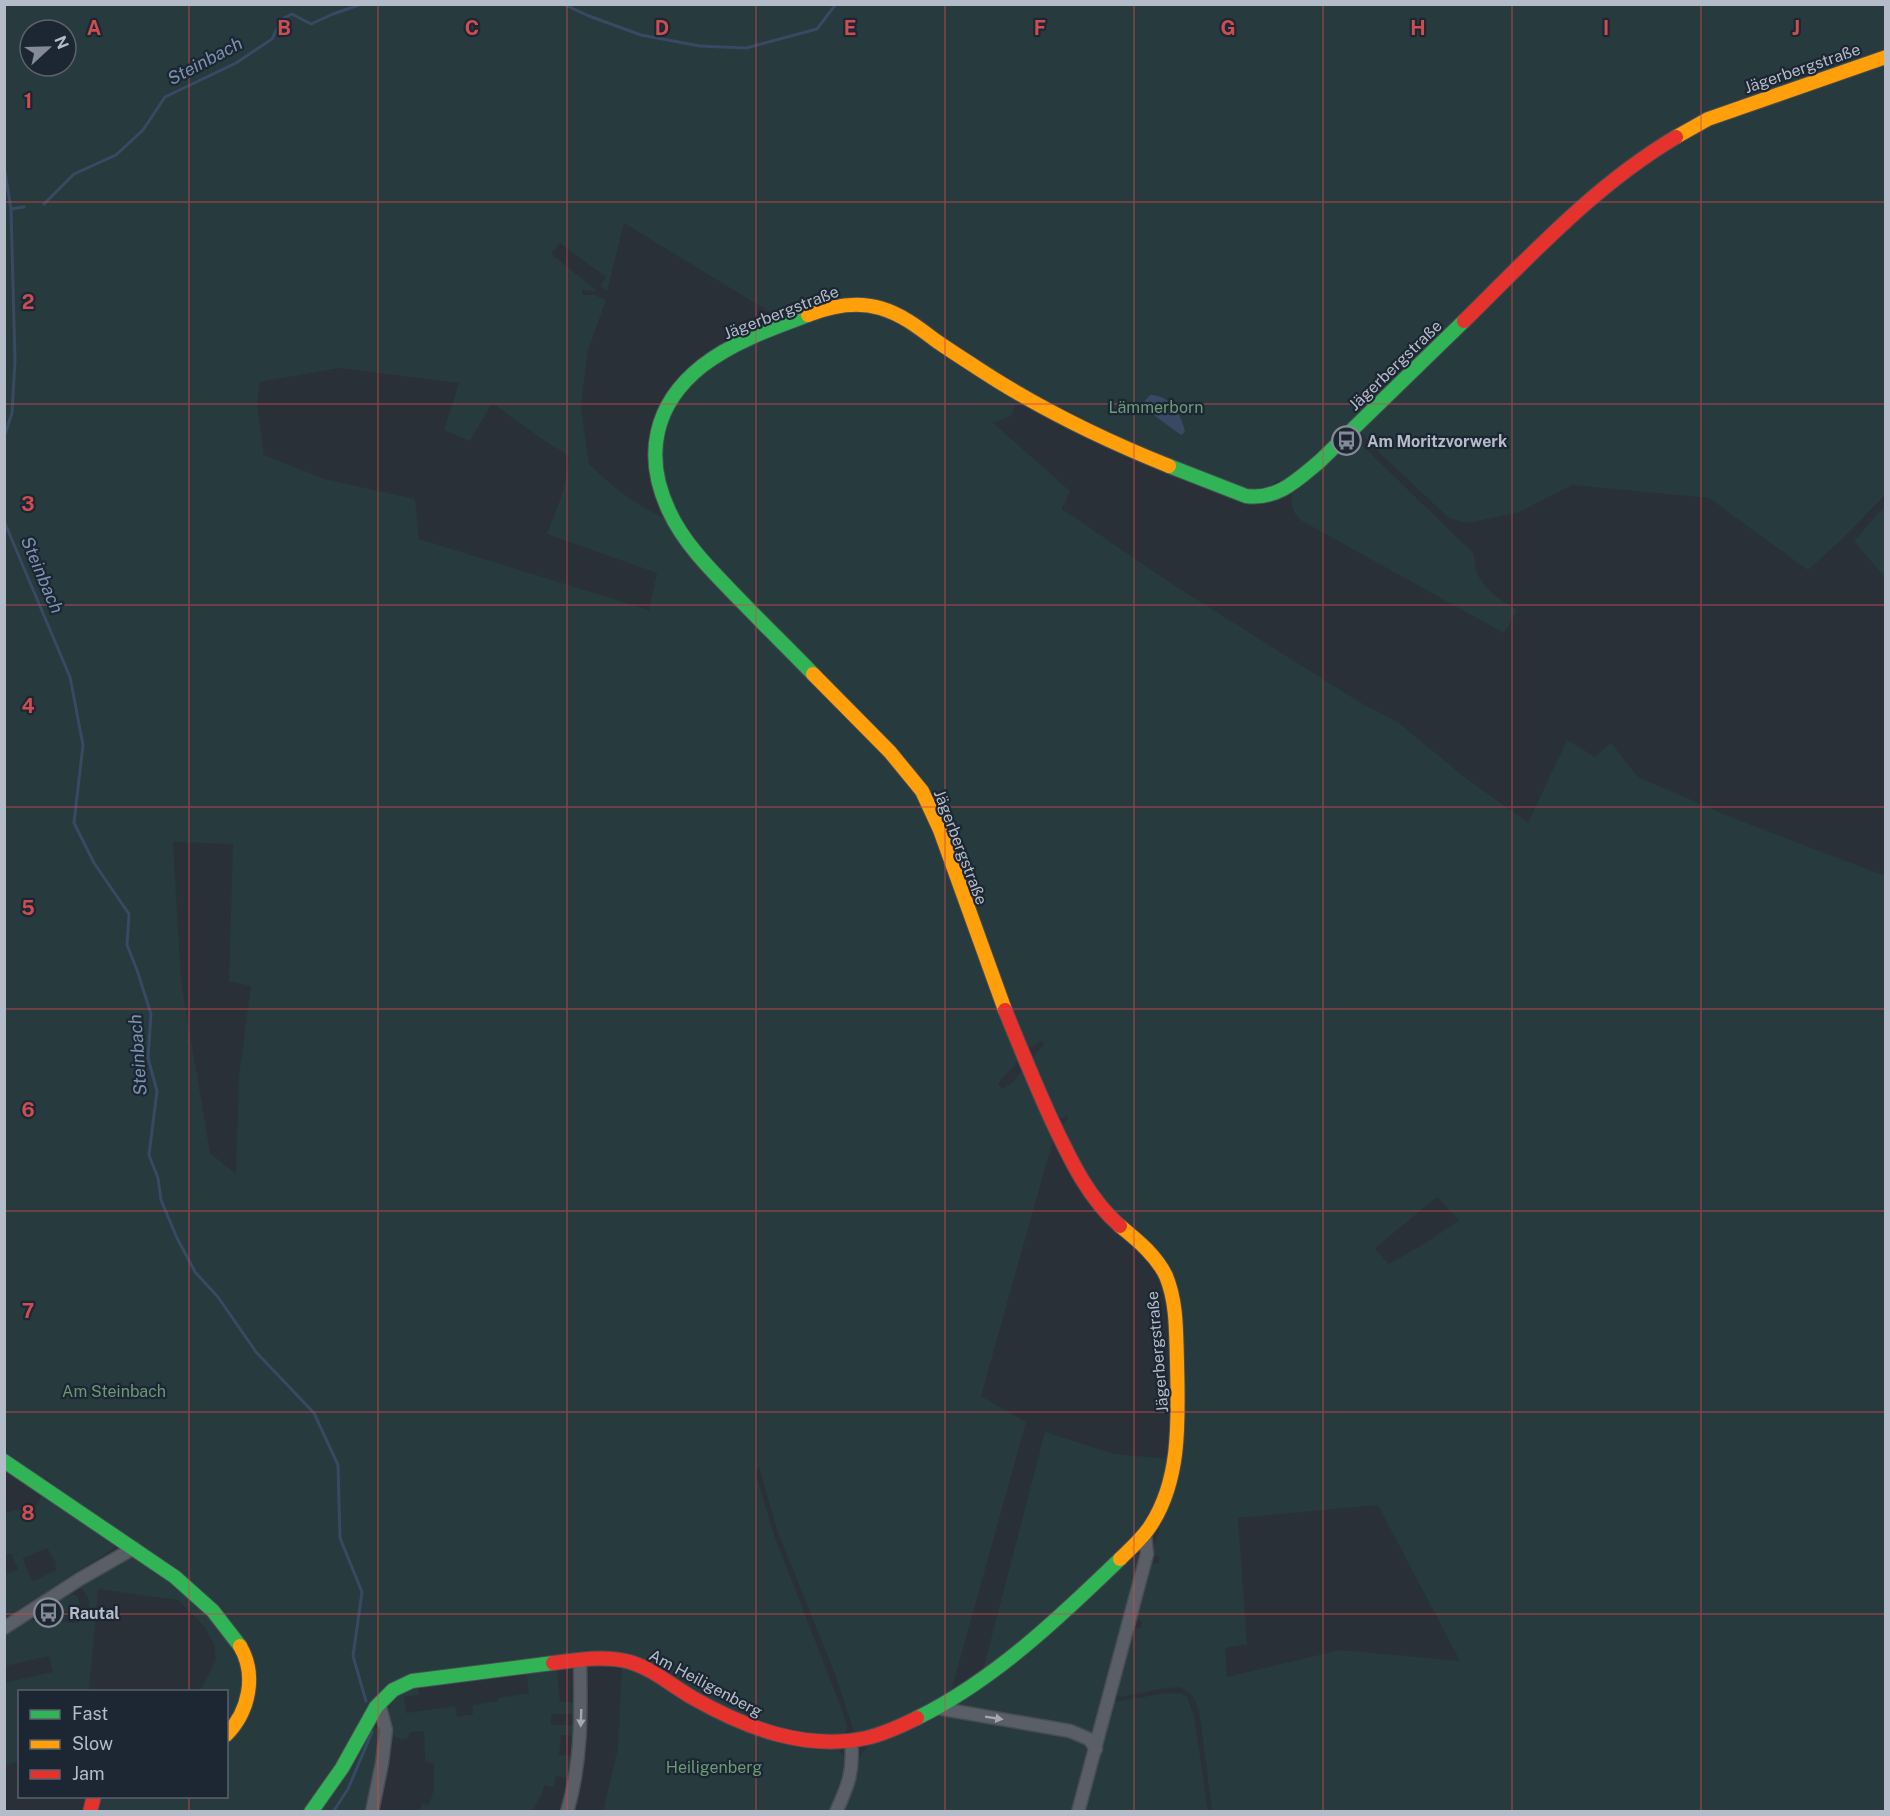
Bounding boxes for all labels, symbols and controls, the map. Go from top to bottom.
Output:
text: A [87,16,101,40]
text: B [277,16,291,40]
text: C [465,16,479,40]
text: D [655,16,669,40]
text: E [844,16,856,40]
text: F [1034,16,1046,40]
text: G [1220,16,1236,40]
text: H [1410,16,1426,40]
text: I [1603,16,1609,40]
text: J [1792,16,1800,40]
north arrow [18,18,78,78]
water label: Steinbach [164,32,246,89]
text: N [50,33,73,52]
street label: Jägerbergstraße [1741,40,1863,97]
text: 1 [24,89,32,113]
street label: Jägerbergstraße [721,282,841,343]
text: 2 [22,290,34,314]
street label: Jägerbergstraße [1345,316,1446,414]
park label: Lämmerborn [1109,398,1203,417]
bus stop icon: Am Moritzvorwerk [1330,425,1362,457]
place label: Am Moritzvorwerk [1367,432,1507,451]
text: 3 [21,492,35,516]
water label: Steinbach [17,533,68,617]
text: 4 [21,694,35,718]
street label: Jägerbergstraße [930,787,991,907]
text: 5 [21,896,35,920]
water label: Steinbach [124,1014,151,1097]
text: 6 [21,1098,35,1122]
street label: Jägerbergstraße [1143,1290,1172,1413]
text: 7 [22,1299,34,1323]
park label: Am Steinbach [62,1382,166,1401]
text: 8 [21,1501,35,1525]
bus stop icon: Rautal [32,1597,64,1629]
place label: Rautal [69,1604,120,1623]
street label: Am Heiligenberg [646,1646,766,1721]
legend [18,1690,228,1798]
text: Fast [72,1703,108,1724]
one-way arrow [576,1709,586,1728]
one-way arrow [985,1714,1004,1723]
text: Slow [72,1733,113,1754]
park label: Heiligenberg [666,1758,762,1777]
text: Jam [72,1763,105,1784]

